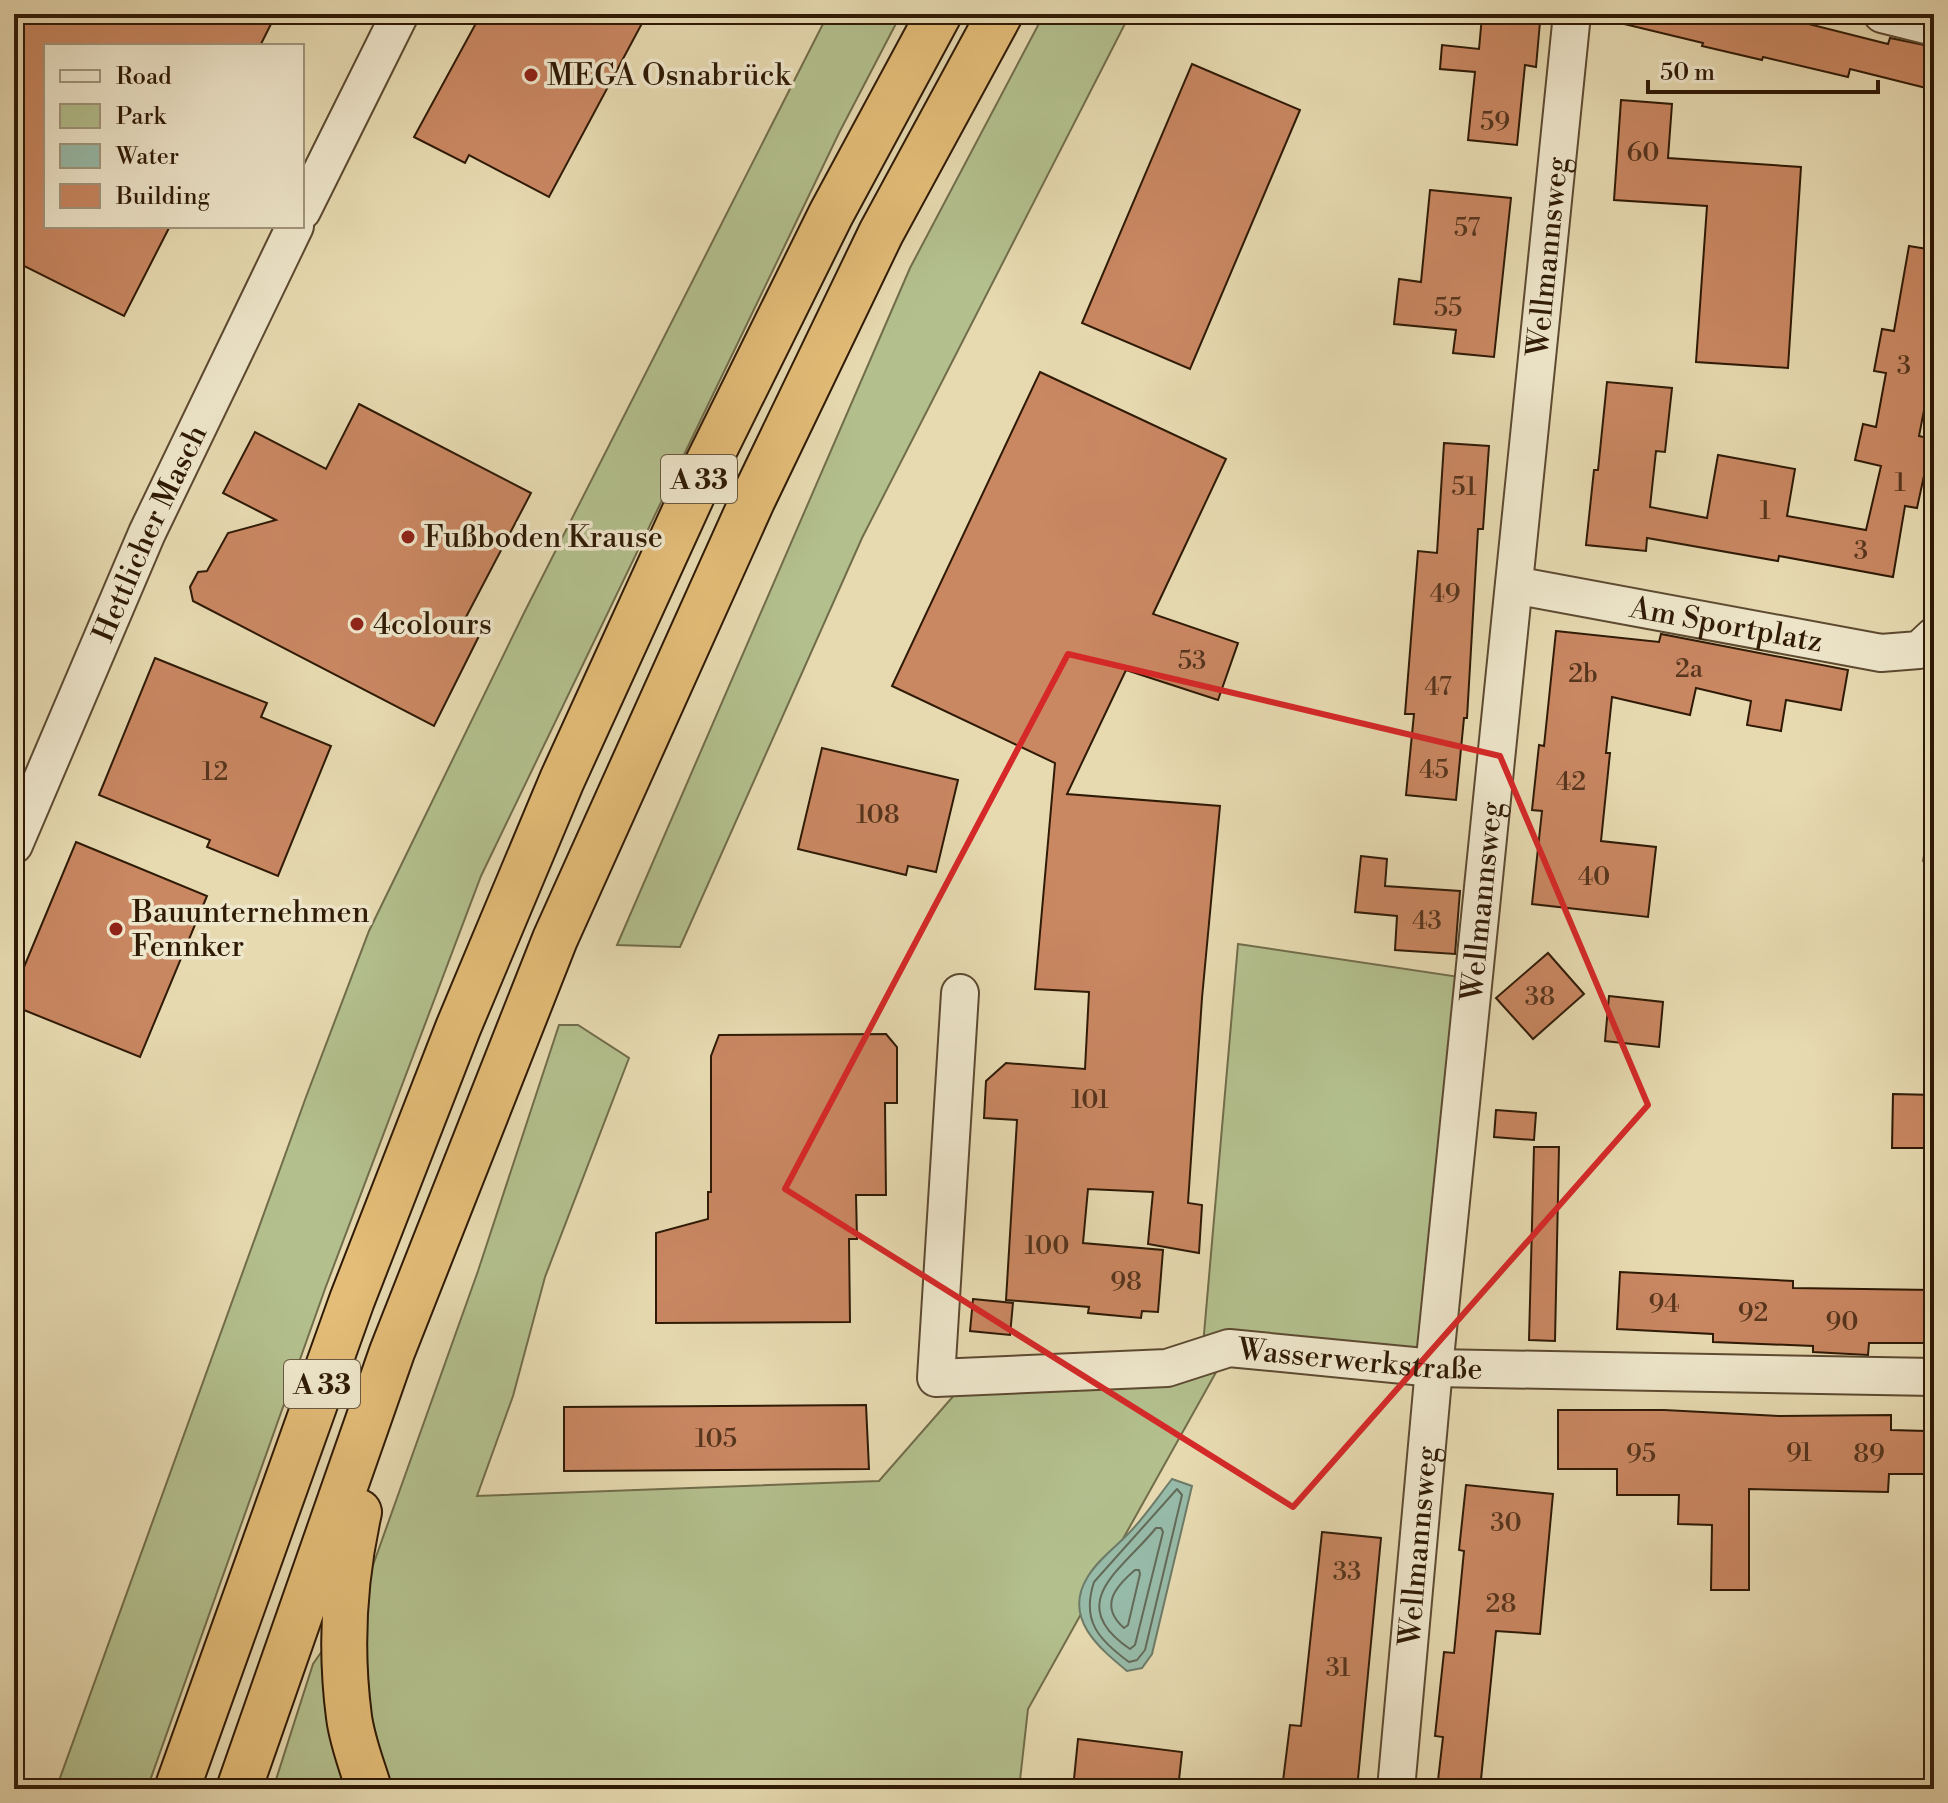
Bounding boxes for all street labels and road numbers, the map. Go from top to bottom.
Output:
street label: Wellmannsweg [1519,155,1577,359]
street label: Hettlicher Masch [85,419,216,648]
road number: A 33 [661,455,737,503]
street label: Am Sportplatz [1626,589,1826,662]
street label: Wellmannsweg [1453,799,1512,1004]
street label: Wasserwerkstraße [1235,1331,1483,1389]
road number: A 33 [284,1360,360,1408]
street label: Wellmannsweg [1391,1444,1447,1649]

